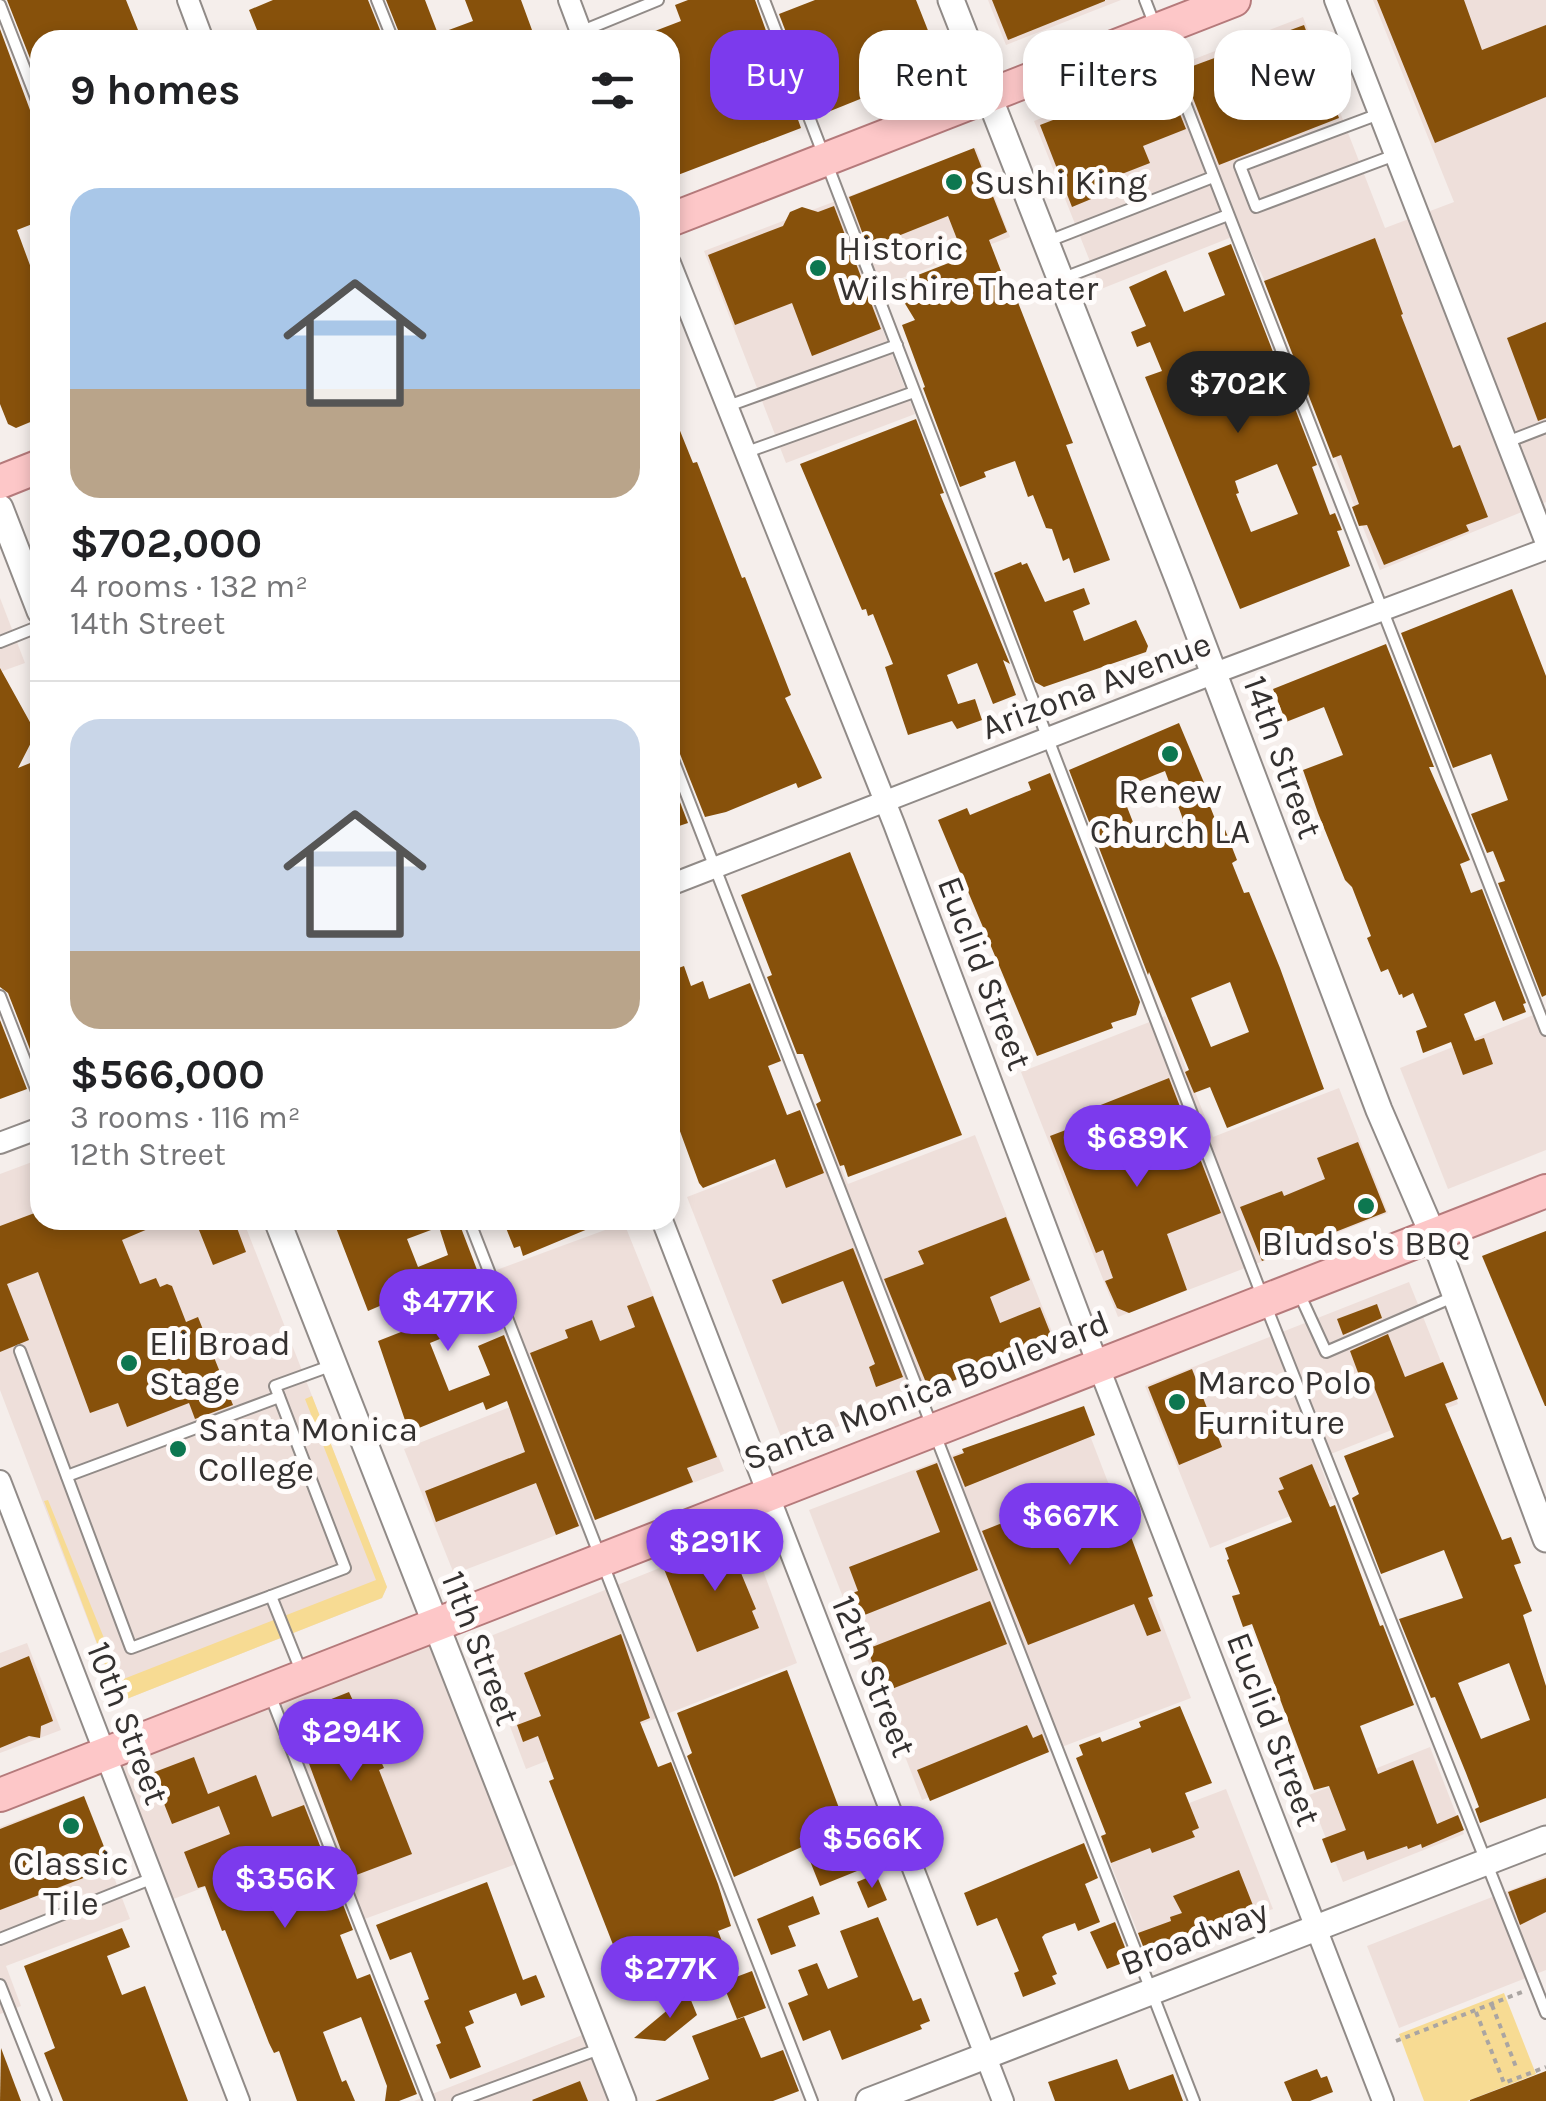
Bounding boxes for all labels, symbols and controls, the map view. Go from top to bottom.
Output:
chip: Buy [710,30,839,120]
chip: Rent [859,30,1003,120]
chip: Filters [1023,30,1194,120]
chip: New [1214,30,1351,120]
icon: filters [585,63,640,118]
text: 9 homes [70,65,240,115]
place label: Sushi King [974,162,1147,203]
marker: Sushi King [943,171,965,193]
place label: Historic Wilshire Theater [838,228,1098,309]
icon: home [265,253,445,433]
marker: Historic Wilshire Theater [807,257,829,279]
pin: $702K [1168,351,1308,436]
text: $702K [1189,365,1287,402]
text: $702,000 [70,518,262,568]
text: 4 rooms · 132 m² [70,568,308,605]
text: 14th Street [70,605,225,642]
street label: Arizona Avenue [975,623,1217,748]
street label: 14th Street [1234,670,1331,844]
marker: Renew Church LA [1159,743,1181,765]
place label: Renew Church LA [1090,771,1250,852]
icon: home [265,784,445,964]
street label: Euclid Street [929,870,1040,1076]
text: $566,000 [70,1049,265,1099]
text: 3 rooms · 116 m² [70,1099,301,1136]
pin: $689K [1067,1105,1207,1190]
text: $689K [1086,1119,1188,1156]
text: 12th Street [70,1136,226,1173]
marker: Bludso's BBQ [1355,1195,1377,1217]
place label: Bludso's BBQ [1262,1223,1470,1264]
pin: $477K [378,1269,518,1354]
text: $477K [401,1283,495,1320]
street label: Santa Monica Boulevard [738,1302,1115,1479]
place label: Eli Broad Stage [149,1323,291,1404]
marker: Eli Broad Stage [118,1352,140,1374]
place label: Marco Polo Furniture [1197,1362,1372,1443]
marker: Marco Polo Furniture [1166,1391,1188,1413]
place label: Santa Monica College [198,1409,418,1490]
marker: Santa Monica College [167,1438,189,1460]
pin: $667K [1000,1483,1140,1568]
text: $667K [1021,1497,1119,1534]
pin: $291K [645,1509,785,1594]
text: $291K [668,1523,762,1560]
street label: 11th Street [432,1565,529,1731]
street label: 12th Street [823,1589,924,1763]
street label: Euclid Street [1218,1626,1329,1832]
street label: 10th Street [78,1636,177,1810]
pin: $294K [281,1699,421,1784]
text: $294K [301,1713,401,1750]
pin: $566K [802,1806,942,1891]
marker: Classic Tile [60,1815,82,1837]
text: $566K [822,1820,922,1857]
place label: Classic Tile [13,1843,129,1924]
pin: $356K [215,1846,355,1931]
text: $356K [235,1860,335,1897]
street label: Broadway [1115,1891,1274,1984]
pin: $277K [600,1936,740,2021]
text: $277K [623,1950,717,1987]

